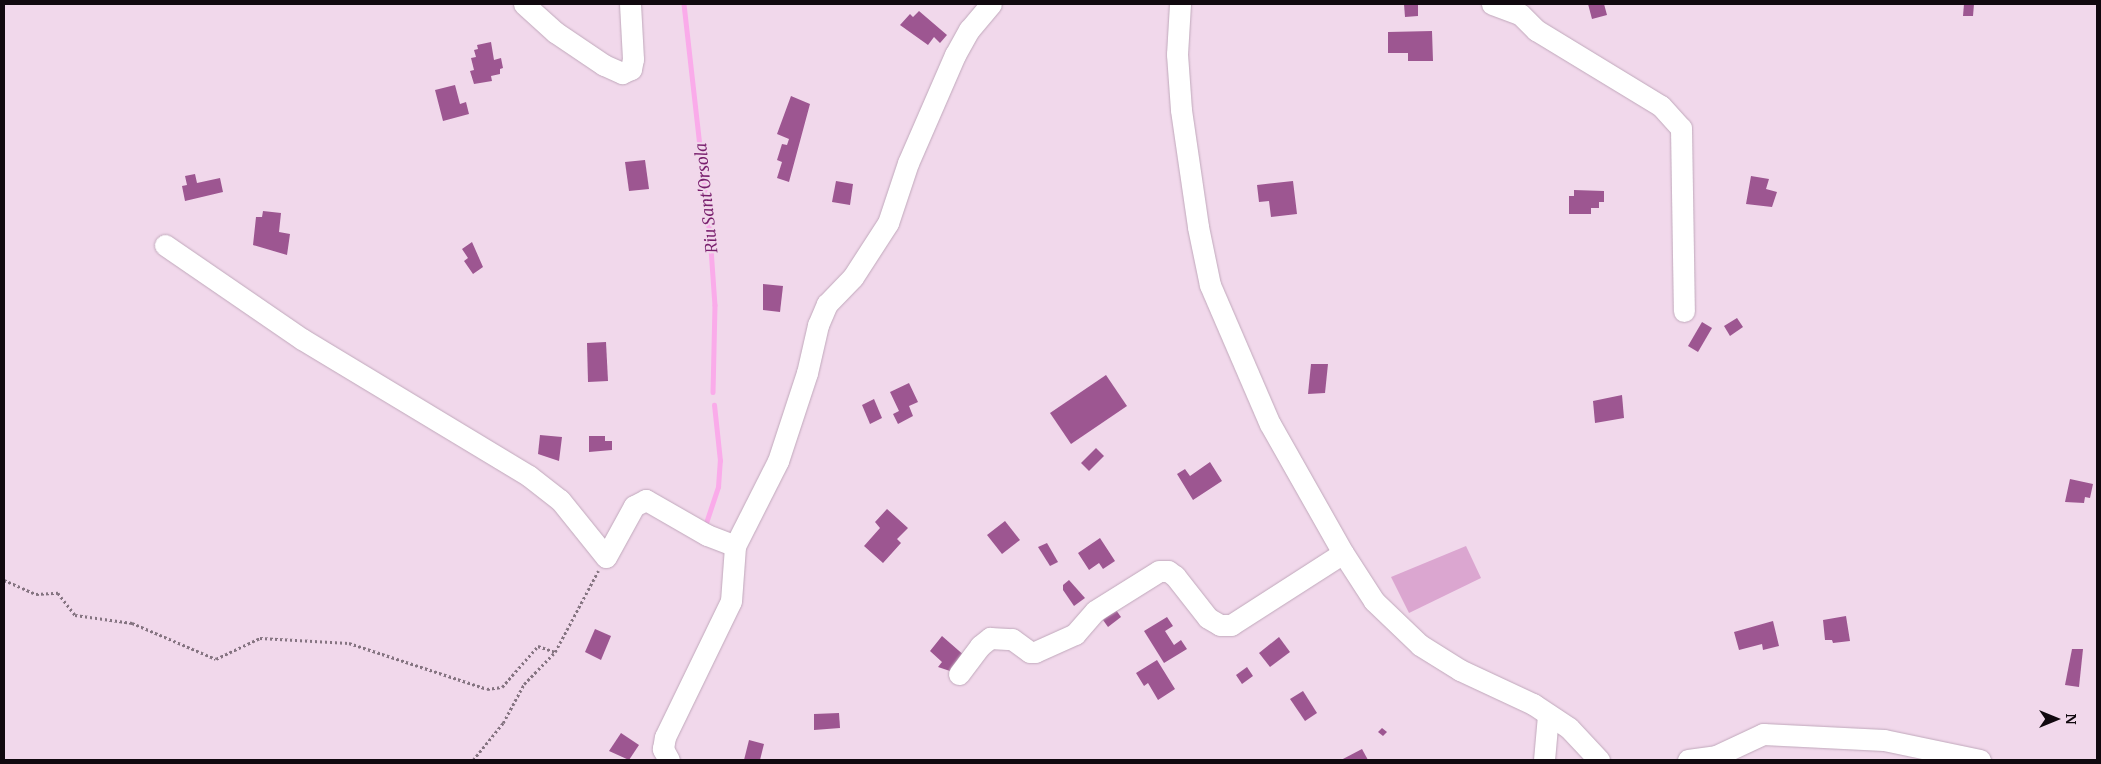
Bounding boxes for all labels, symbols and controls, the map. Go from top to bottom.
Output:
water label: Riu Sant'Orsola [691,142,721,254]
north arrow [2031,694,2081,744]
text: N [2062,713,2080,725]

